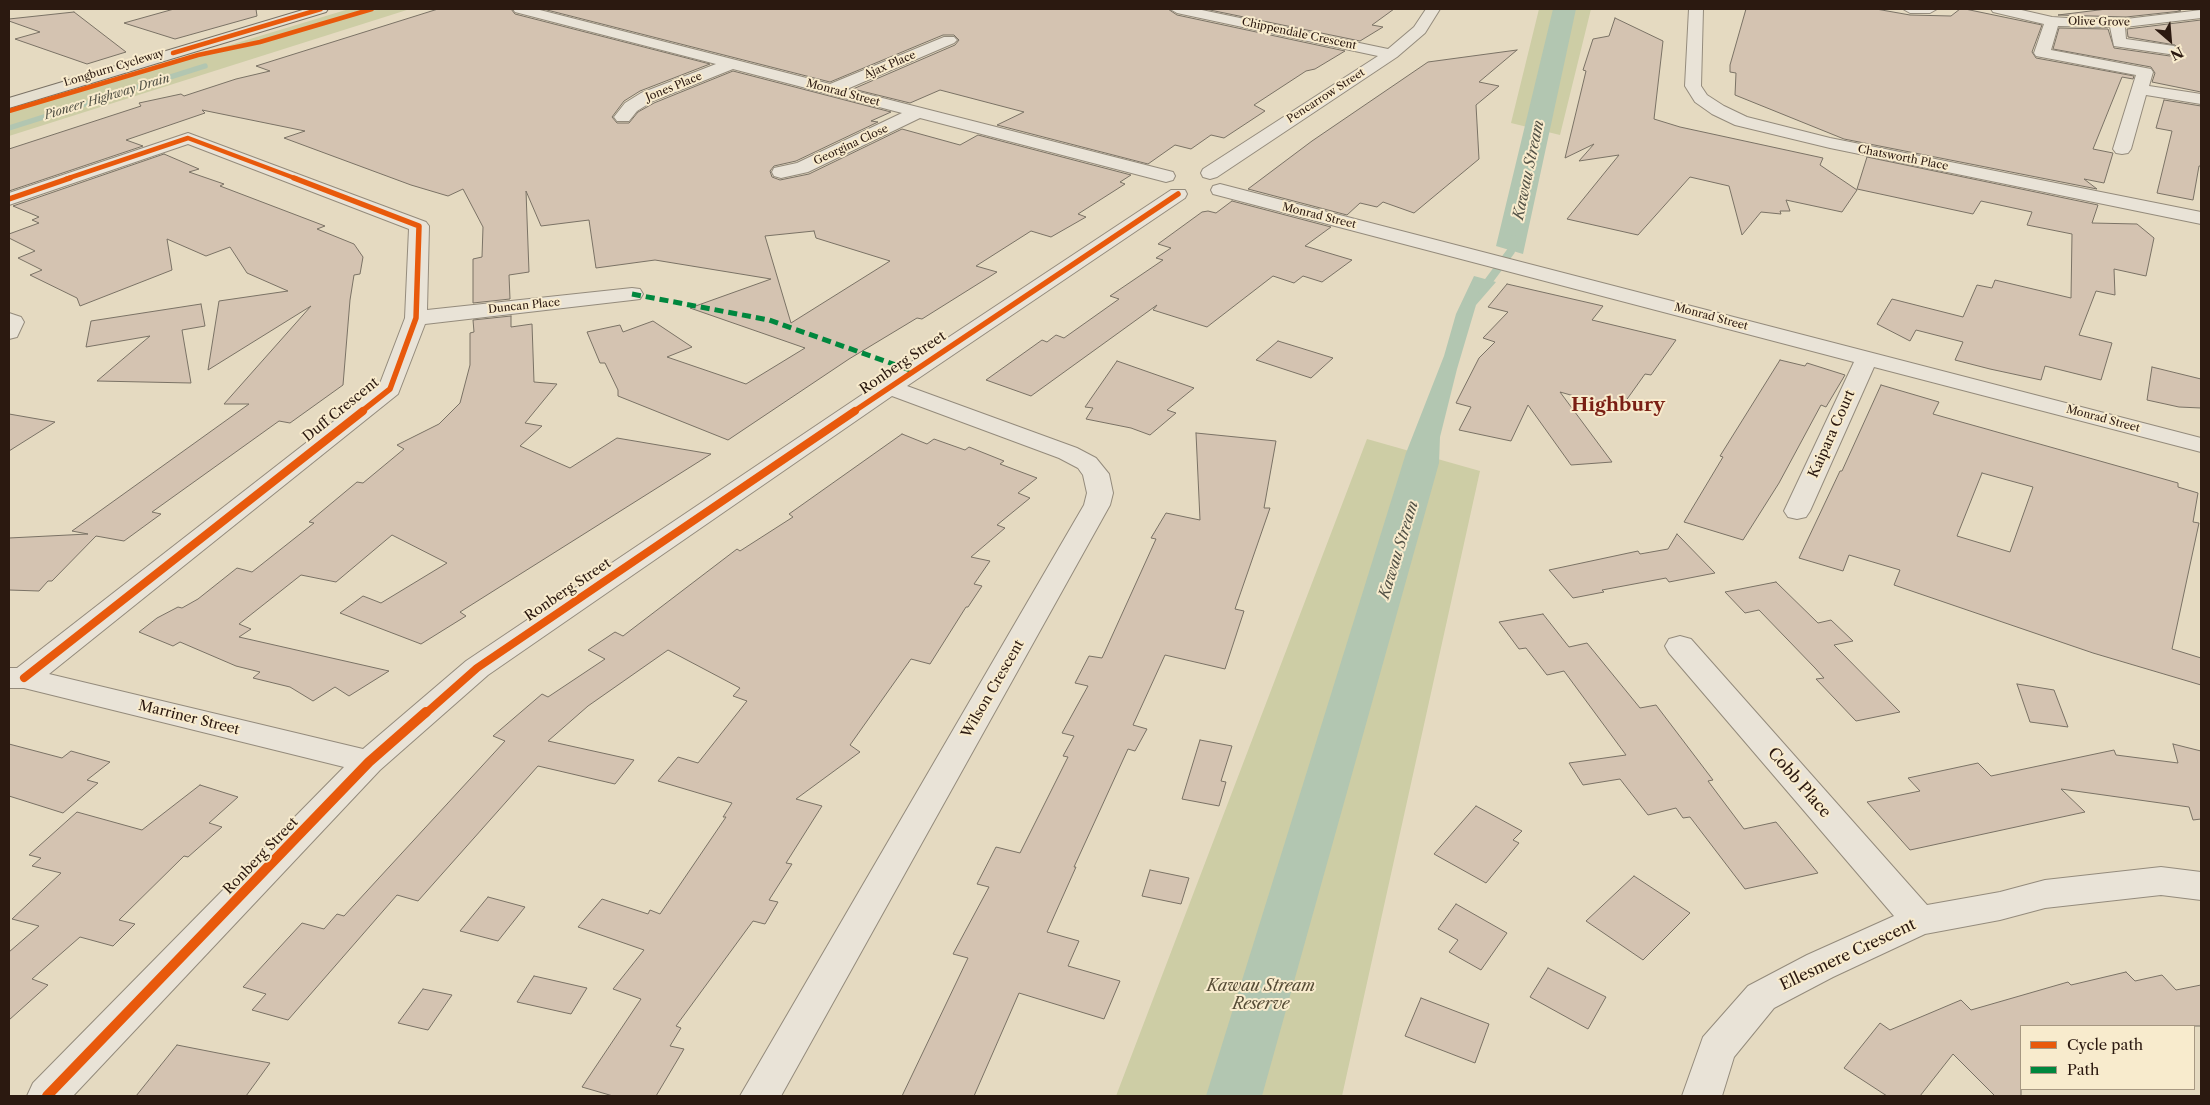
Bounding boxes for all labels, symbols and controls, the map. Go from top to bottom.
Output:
street label: Chippendale Crescent [1240,15,1358,53]
street label: Olive Grove [2068,15,2130,29]
north arrow [2145,15,2195,65]
text: N [2167,43,2186,64]
street label: Longburn Cycleway [62,46,166,90]
street label: Ajax Place [862,48,918,82]
street label: Pencarrow Street [1285,66,1367,126]
street label: Jones Place [644,70,704,104]
water label: Pioneer Highway Drain [43,71,171,123]
street label: Monrad Street [805,77,881,109]
water label: Kawau Stream [1510,118,1548,222]
street label: Georgina Close [812,122,890,168]
street label: Chatsworth Place [1857,143,1949,173]
street label: Monrad Street [1281,200,1357,232]
street label: Duncan Place [487,296,561,316]
street label: Monrad Street [1673,301,1749,333]
street label: Ronberg Street [857,328,949,398]
street label: Duff Crescent [300,374,382,446]
street label: Kaipara Court [1805,387,1859,481]
district label: Highbury [1571,395,1665,417]
street label: Monrad Street [2065,403,2141,435]
water label: Kawau Stream [1376,499,1422,601]
street label: Ronberg Street [522,555,614,625]
street label: Wilson Crescent [958,637,1028,741]
street label: Marriner Street [137,697,241,739]
street label: Cobb Place [1763,744,1835,822]
street label: Ronberg Street [220,814,302,898]
street label: Ellesmere Crescent [1777,915,1919,995]
park label: Kawau Stream Reserve [1207,976,1315,1014]
legend [2020,1025,2195,1090]
text: Cycle path [2067,1035,2143,1054]
text: Path [2067,1060,2099,1079]

